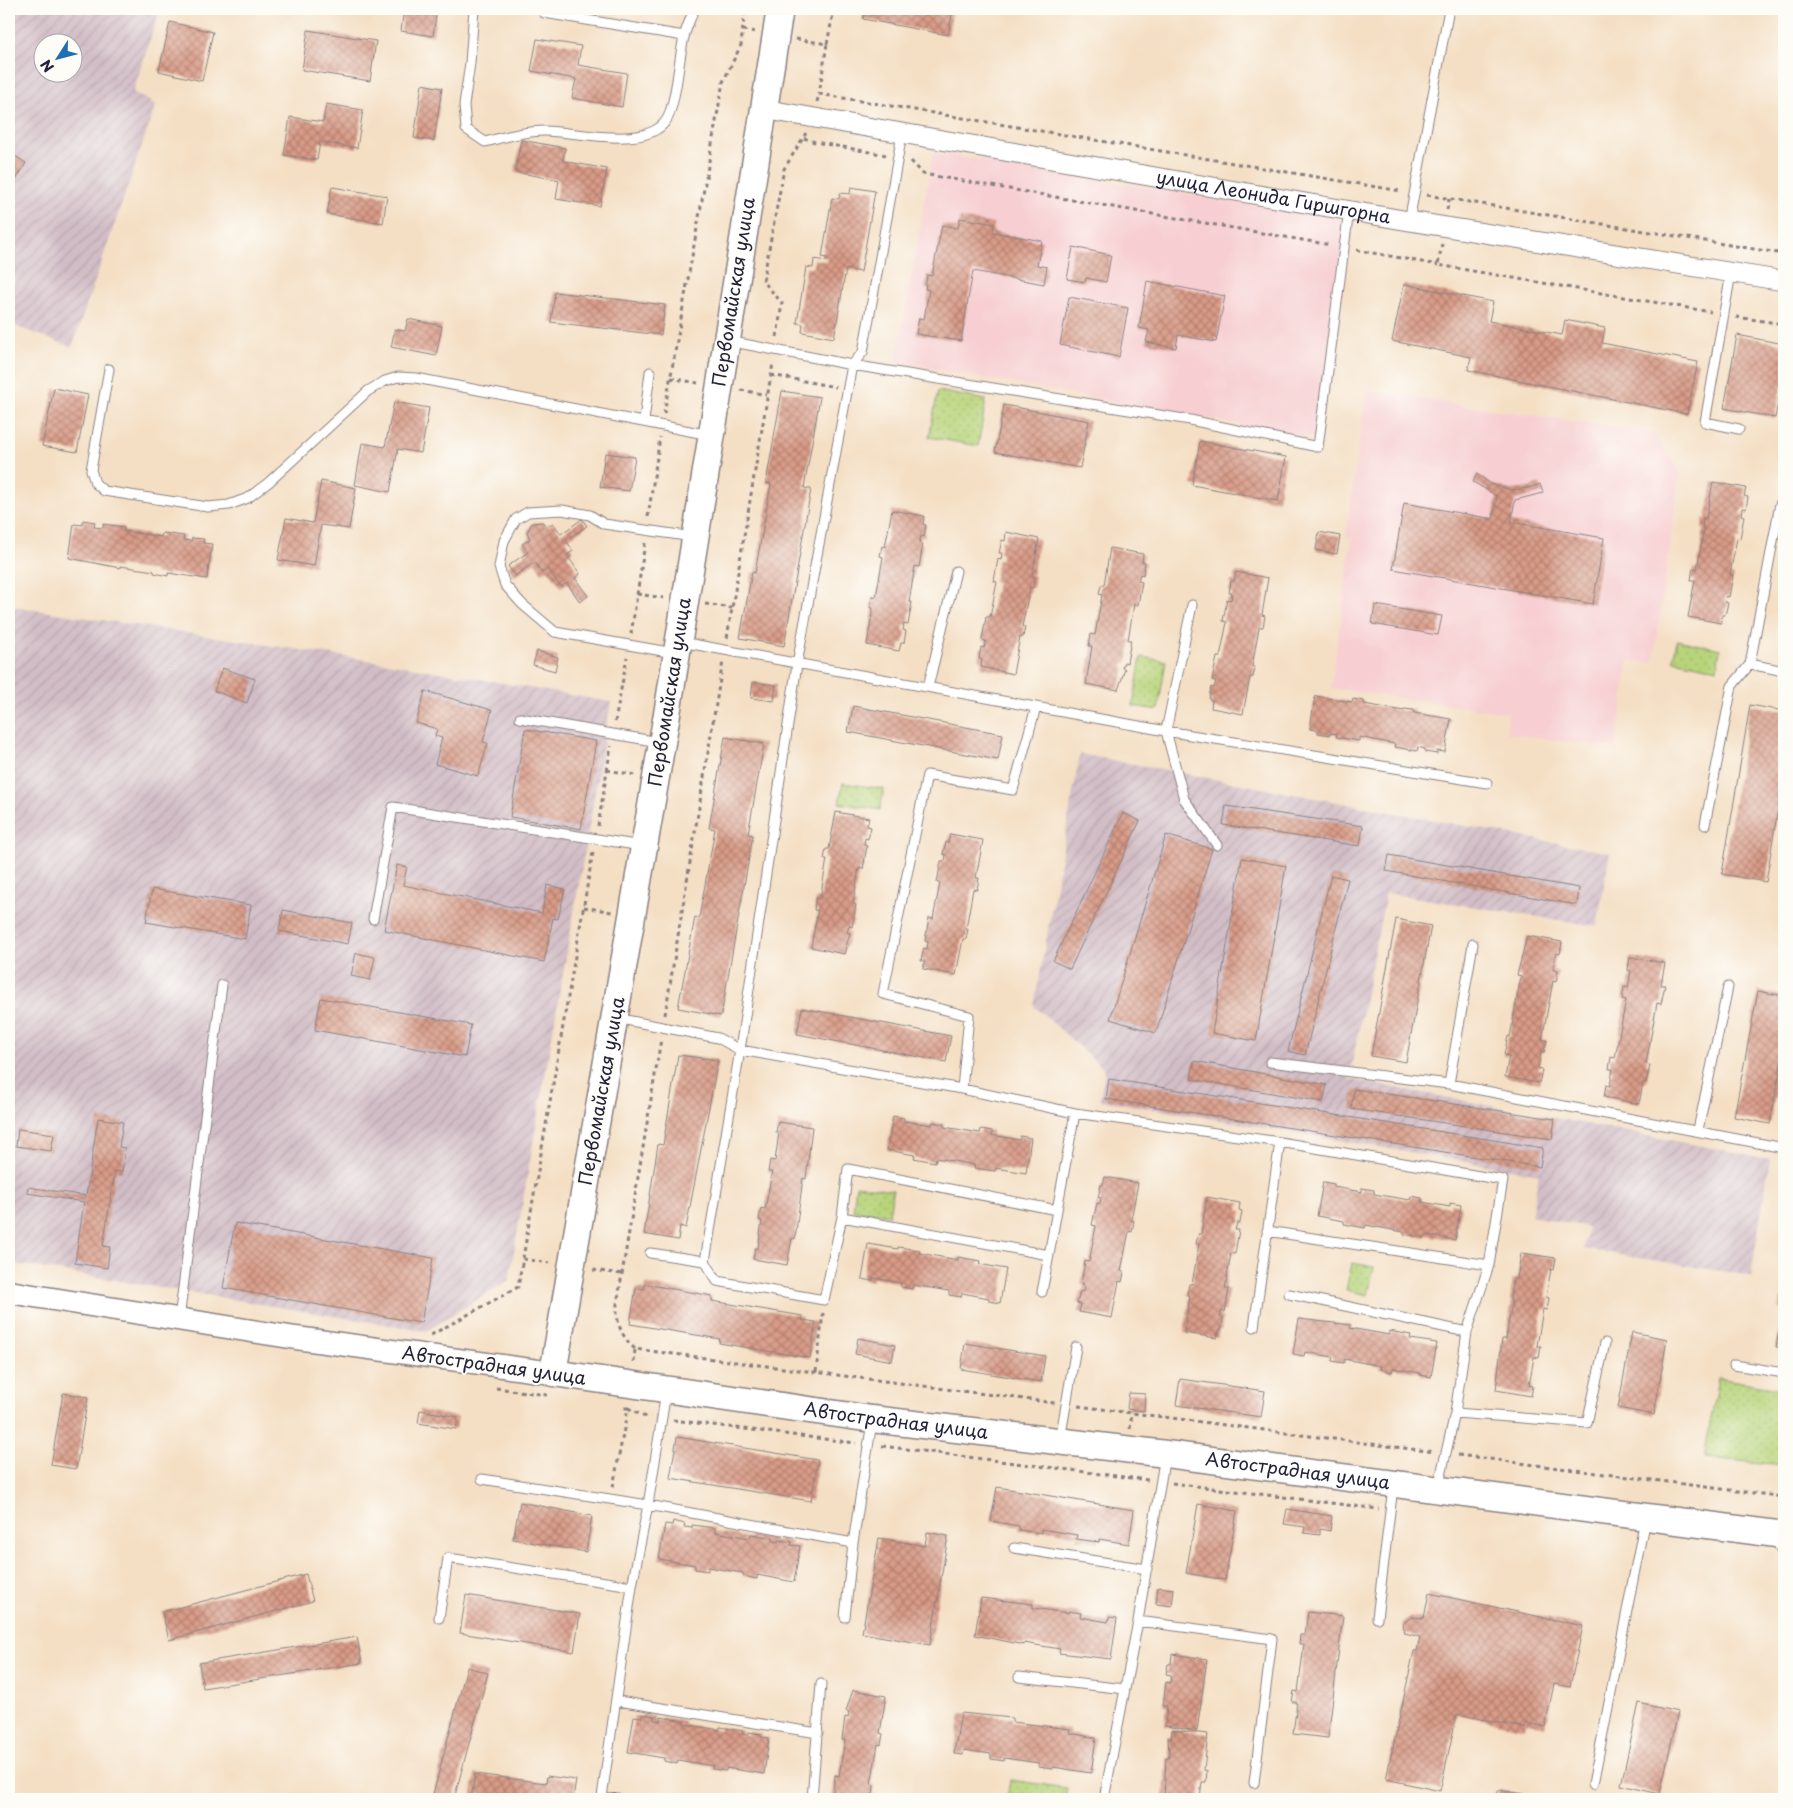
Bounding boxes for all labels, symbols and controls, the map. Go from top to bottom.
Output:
north arrow [32,32,82,82]
text: N [35,55,59,77]
street label: улица Леонида Гиршгорна [1154,162,1394,230]
street label: Первомайская улица [704,195,761,388]
street label: Первомайская улица [640,595,697,788]
street label: Первомайская улица [571,994,631,1187]
street label: Автострадная улица [400,1338,589,1391]
street label: Автострадная улица [802,1394,990,1445]
street label: Автострадная улица [1204,1444,1392,1495]

